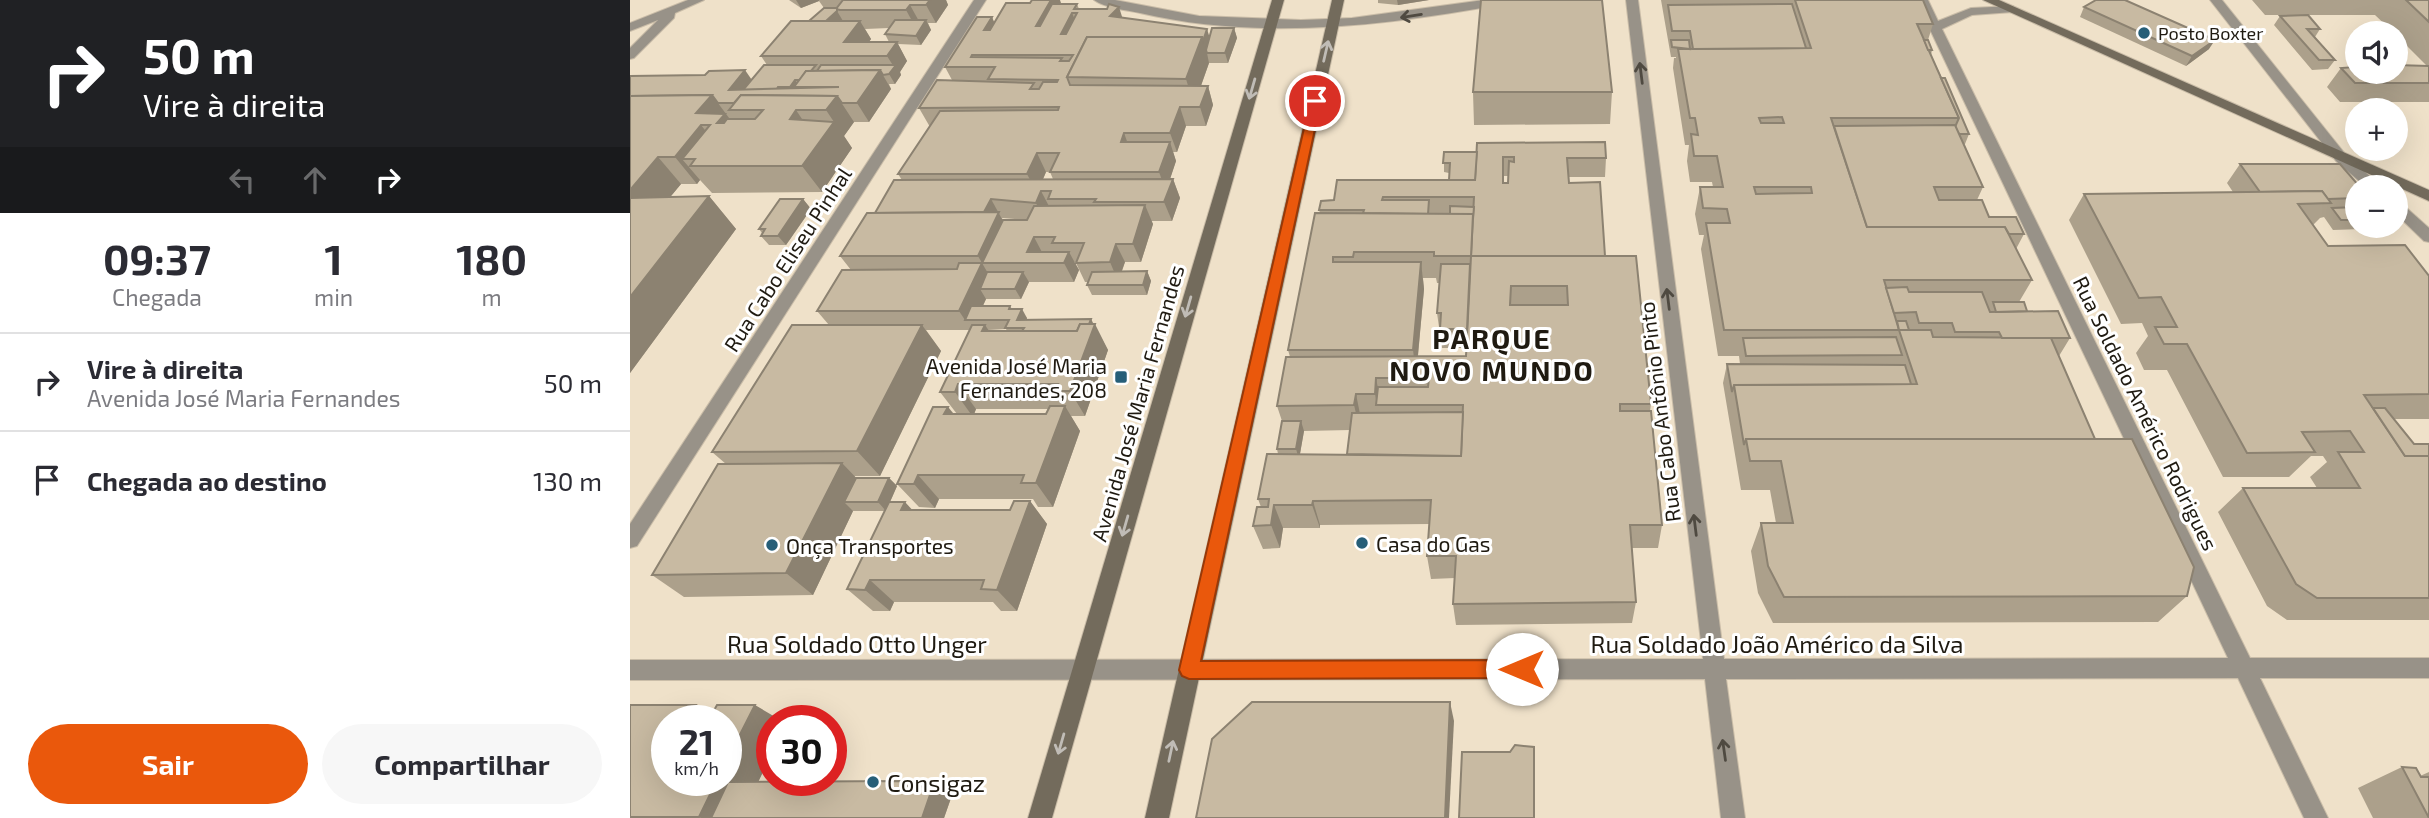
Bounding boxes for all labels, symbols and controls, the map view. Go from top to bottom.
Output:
one-way arrow [1401,10,1423,23]
map controls [2345,21,2408,238]
button: sound [2345,21,2408,84]
place label: Posto Boxter [2158,22,2263,44]
text: 50 m [143,25,255,84]
marker: Posto Boxter [2136,25,2152,41]
icon: right [28,28,119,119]
one-way arrow [1320,40,1334,63]
one-way arrow [1634,62,1647,85]
pin [1285,71,1345,131]
one-way arrow [1245,78,1258,100]
icon: arrive [1296,82,1334,120]
text: Vire à direita [143,85,325,123]
button: + [2345,98,2408,161]
icon: left [223,161,261,199]
icon: ahead [296,161,334,199]
icon: right [369,161,407,199]
street label: Rua Cabo Eliseu Pinhal [718,161,856,356]
button: − [2345,175,2408,238]
text: 09:37 [103,233,211,283]
text: 1 [325,233,343,283]
text: 180 [456,233,527,283]
street label: Avenida José Maria Fernandes [1086,262,1188,544]
street label: Rua Soldado Américo Rodrigues [2069,272,2223,554]
text: Chegada [112,283,202,311]
text: min [314,283,353,311]
text: m [482,283,502,311]
one-way arrow [1662,288,1675,311]
one-way arrow [1181,296,1194,318]
street label: Rua Cabo Antônio Pinto [1633,300,1685,524]
district label: PARQUE NOVO MUNDO [1389,321,1595,387]
text: Vire à direita [87,353,243,384]
place label: Avenida José Maria Fernandes, 208 [926,353,1107,402]
icon: right [28,363,66,401]
text: 50 m [544,367,602,398]
marker: Avenida José Maria Fernandes, 208 [1113,369,1129,385]
text: Avenida José Maria Fernandes [87,384,401,412]
icon: arrive [28,461,66,499]
text: Chegada ao destino [87,465,327,496]
text: 130 m [533,465,602,496]
one-way arrow [1689,514,1702,536]
one-way arrow [1117,515,1130,537]
place label: Casa do Gas [1376,531,1490,556]
place label: Onça Transportes [786,533,954,560]
marker: Casa do Gas [1354,535,1370,551]
marker: Onça Transportes [764,537,780,553]
street label: Rua Soldado Otto Unger [727,629,987,658]
street label: Rua Soldado João Américo da Silva [1591,629,1963,658]
position arrow [1485,632,1559,706]
speed limit sign: 30 [756,705,847,796]
text: 21 [679,720,714,762]
button: Sair [28,724,308,804]
button: Compartilhar [322,724,602,804]
one-way arrow [1054,733,1067,755]
one-way arrow [1717,739,1730,762]
one-way arrow [1165,740,1178,763]
text: km/h [674,757,719,779]
place label: Consigaz [887,768,985,797]
marker: Consigaz [865,774,881,790]

